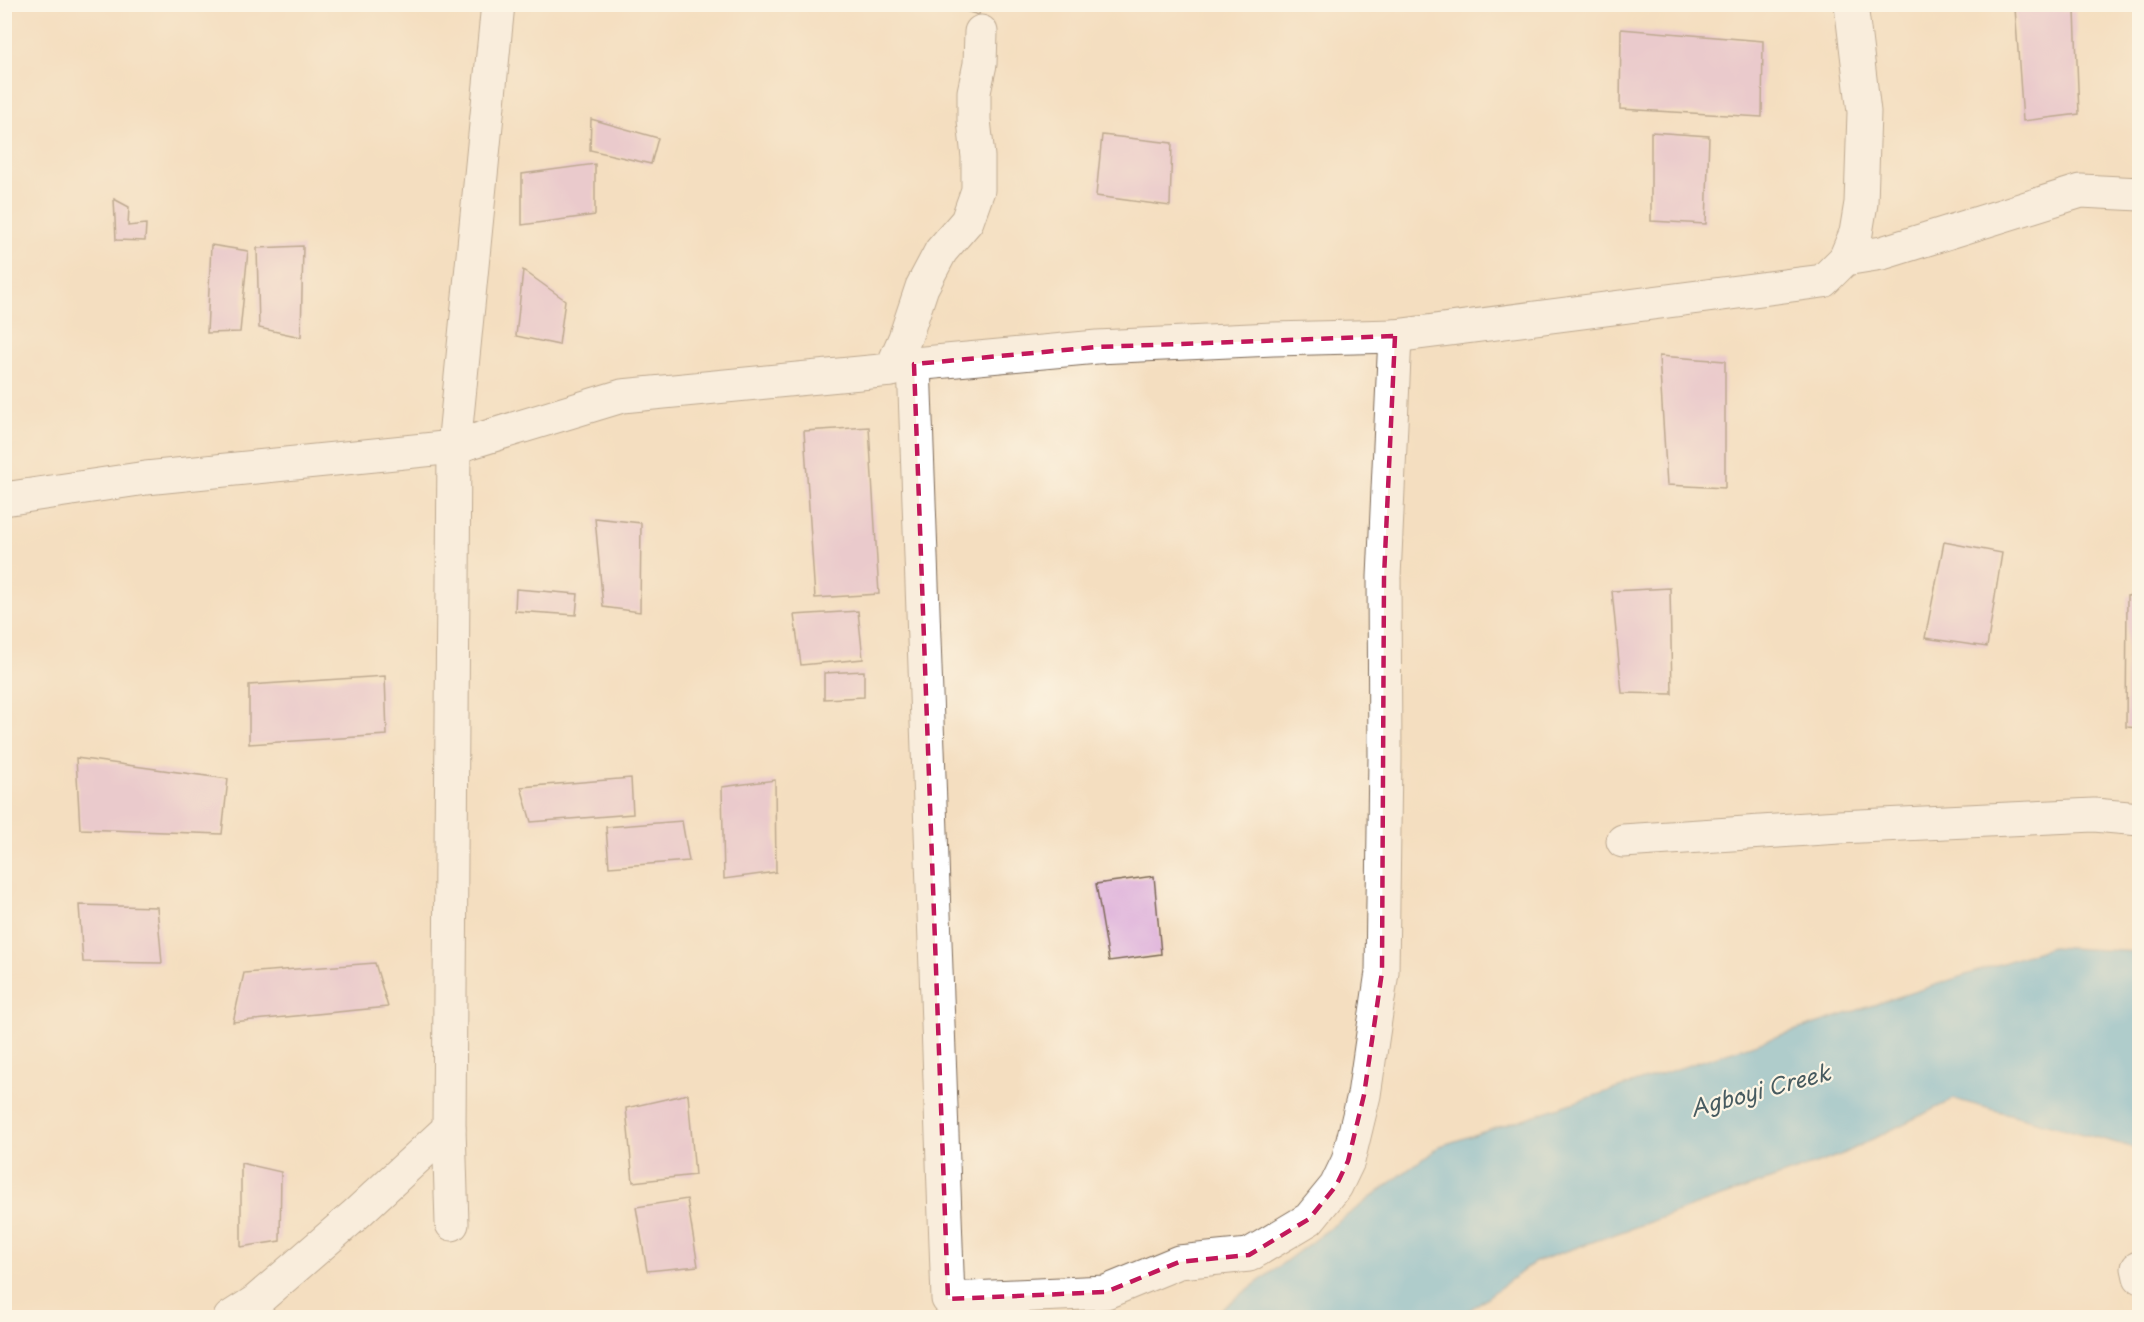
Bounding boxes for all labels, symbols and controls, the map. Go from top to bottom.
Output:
water label: Agboyi Creek [1686,1054,1835,1124]

